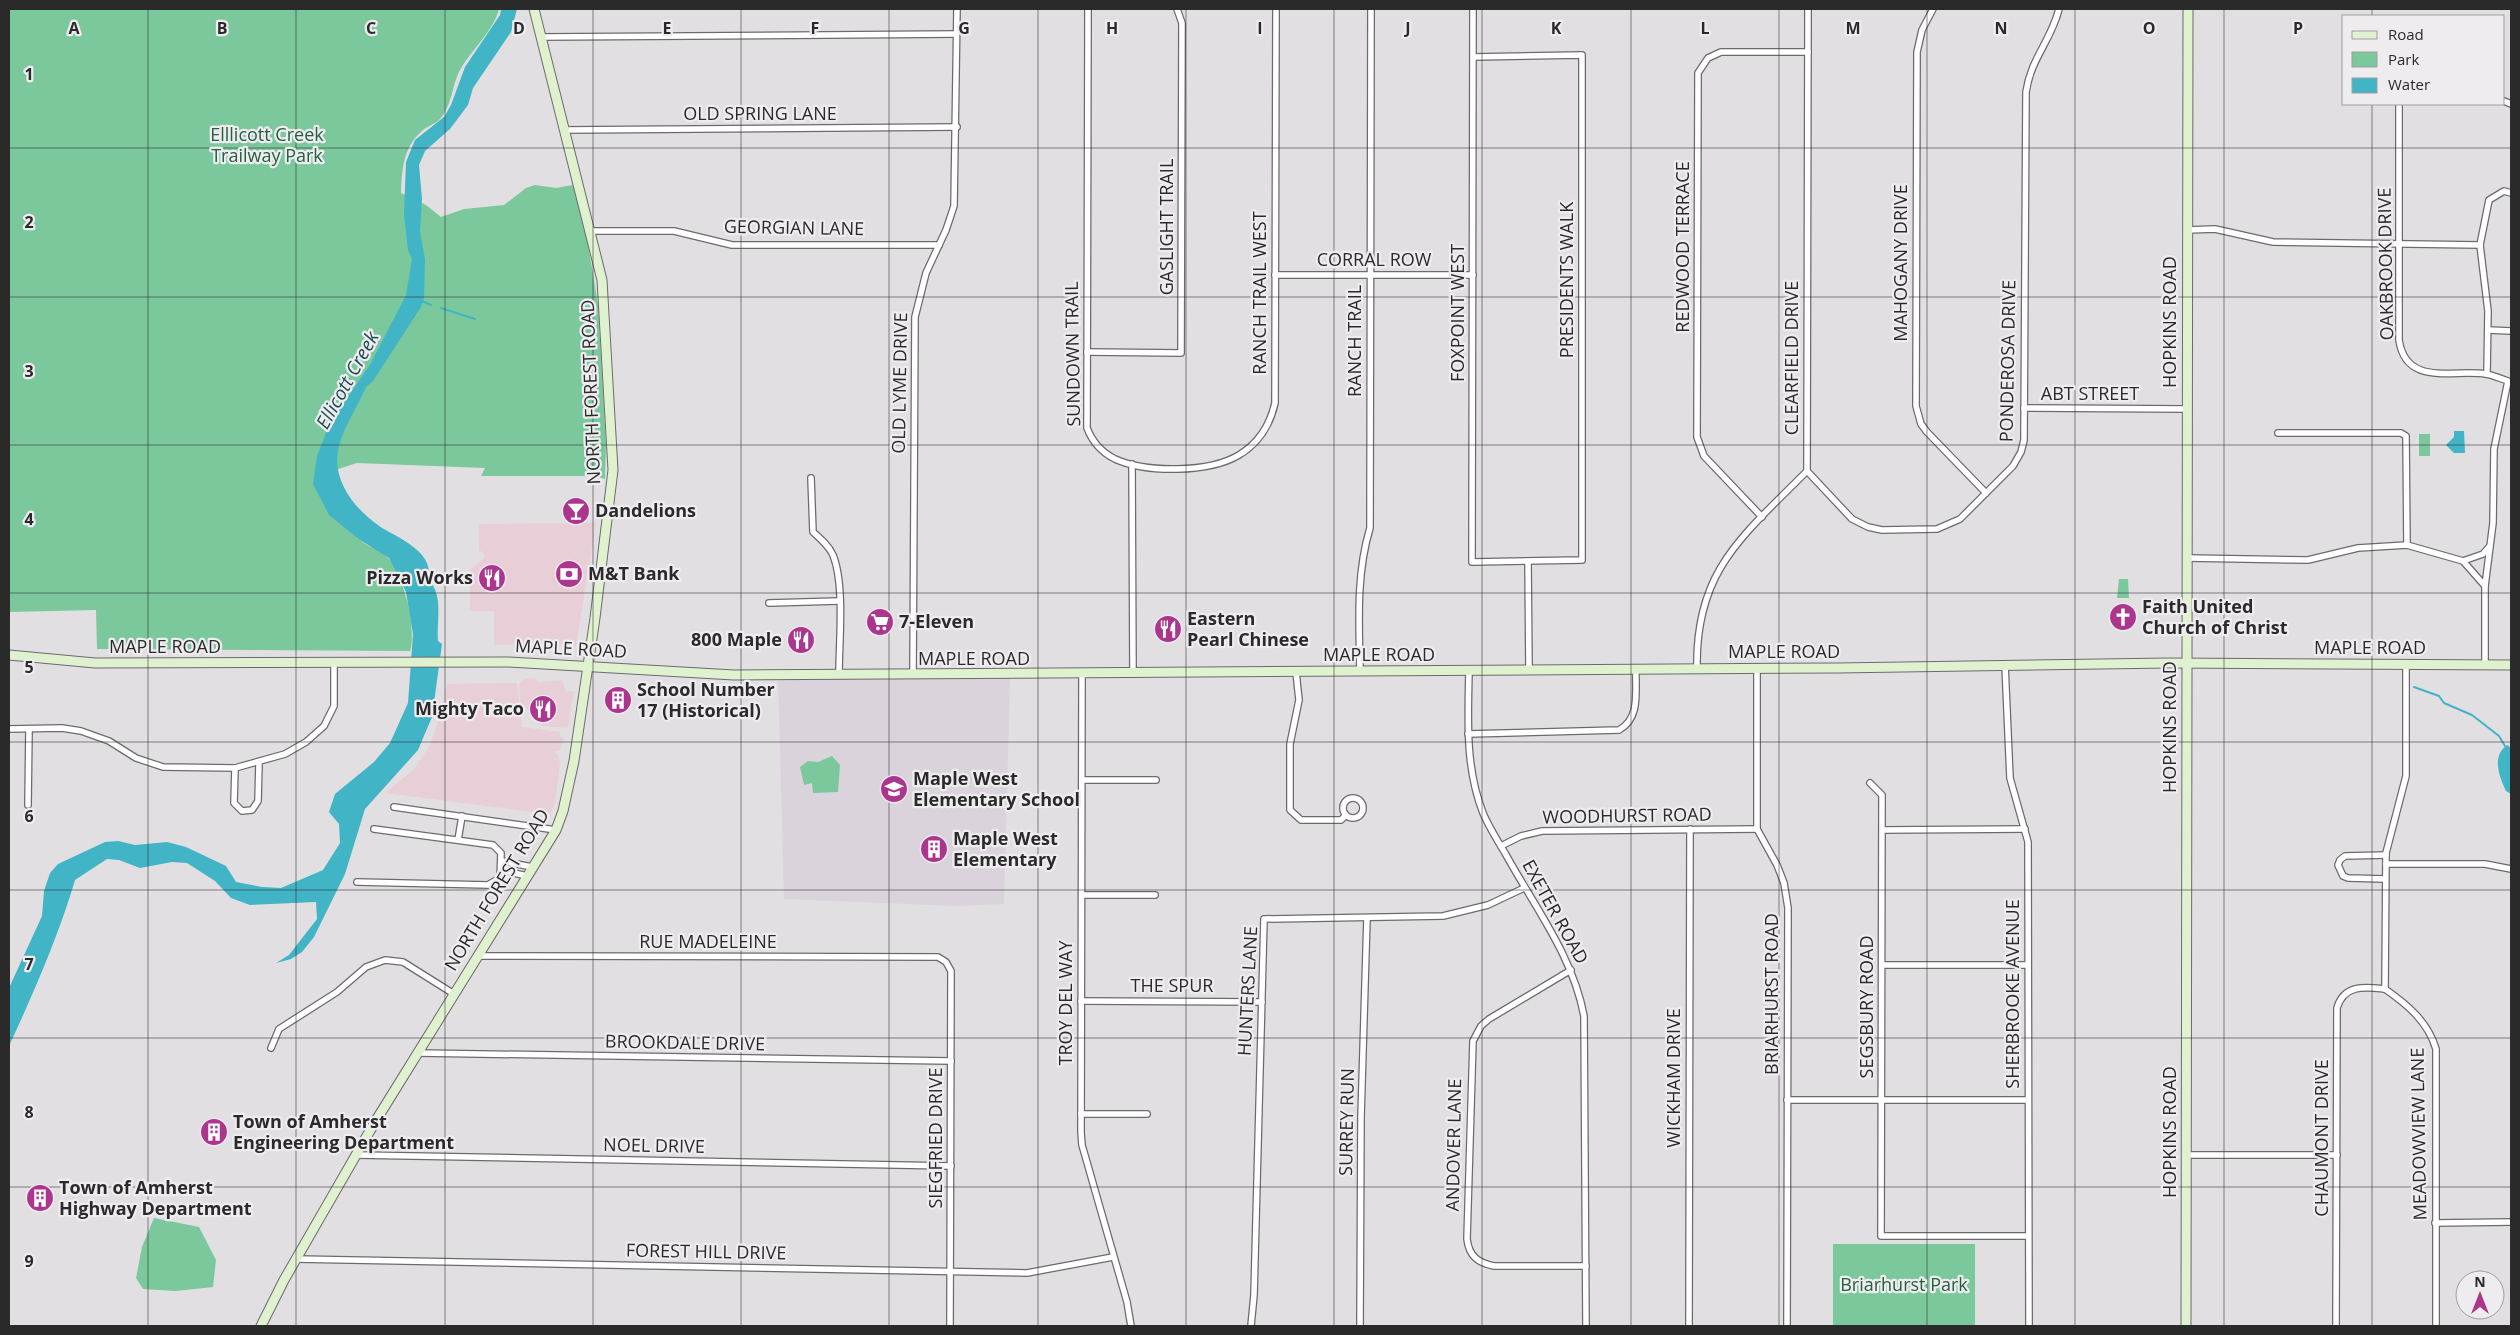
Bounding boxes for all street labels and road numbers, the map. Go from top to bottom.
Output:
street label: OLD SPRING LANE [683,101,837,125]
street label: GASLIGHT TRAIL [1154,159,1178,295]
street label: REDWOOD TERRACE [1670,161,1694,333]
street label: MAHOGANY DRIVE [1888,184,1912,342]
street label: OAKBROOK DRIVE [2372,187,2398,341]
street label: PRESIDENTS WALK [1554,201,1578,358]
street label: RANCH TRAIL WEST [1247,211,1271,375]
street label: GEORGIAN LANE [724,214,864,240]
street label: FOXPOINT WEST [1445,244,1469,382]
street label: CORRAL ROW [1317,247,1432,271]
street label: HOPKINS ROAD [2157,256,2181,388]
street label: PONDEROSA DRIVE [1994,280,2020,442]
street label: SUNDOWN TRAIL [1059,281,1085,427]
street label: CLEARFIELD DRIVE [1779,281,1803,435]
street label: RANCH TRAIL [1342,285,1366,397]
street label: NORTH FOREST ROAD [575,299,605,485]
street label: OLD LYME DRIVE [886,312,912,454]
street label: ABT STREET [2041,381,2139,405]
street label: MAPLE ROAD [514,633,628,663]
street label: MAPLE ROAD [109,634,221,658]
street label: MAPLE ROAD [2314,635,2426,659]
street label: MAPLE ROAD [1728,639,1840,663]
street label: MAPLE ROAD [1323,642,1435,666]
street label: MAPLE ROAD [918,646,1030,670]
street label: HOPKINS ROAD [2157,661,2181,793]
street label: WOODHURST ROAD [1542,802,1712,828]
street label: NORTH FOREST ROAD [438,804,554,975]
street label: EXETER ROAD [1517,855,1594,968]
street label: SHERBROOKE AVENUE [2000,899,2024,1089]
street label: BRIARHURST ROAD [1759,913,1783,1075]
street label: HUNTERS LANE [1232,925,1262,1056]
street label: RUE MADELEINE [639,929,777,953]
street label: SEGSBURY ROAD [1854,936,1878,1078]
street label: TROY DEL WAY [1053,940,1077,1065]
street label: THE SPUR [1131,973,1213,997]
street label: WICKHAM DRIVE [1661,1008,1685,1148]
street label: BROOKDALE DRIVE [605,1029,765,1055]
street label: MEADOWVIEW LANE [2404,1047,2432,1221]
street label: CHAUMONT DRIVE [2309,1059,2333,1217]
street label: HOPKINS ROAD [2157,1066,2181,1198]
street label: SIEGFRIED DRIVE [923,1067,947,1209]
street label: SURREY RUN [1333,1068,1359,1176]
street label: ANDOVER LANE [1440,1078,1466,1212]
street label: NOEL DRIVE [603,1132,705,1158]
street label: FOREST HILL DRIVE [626,1238,786,1264]

